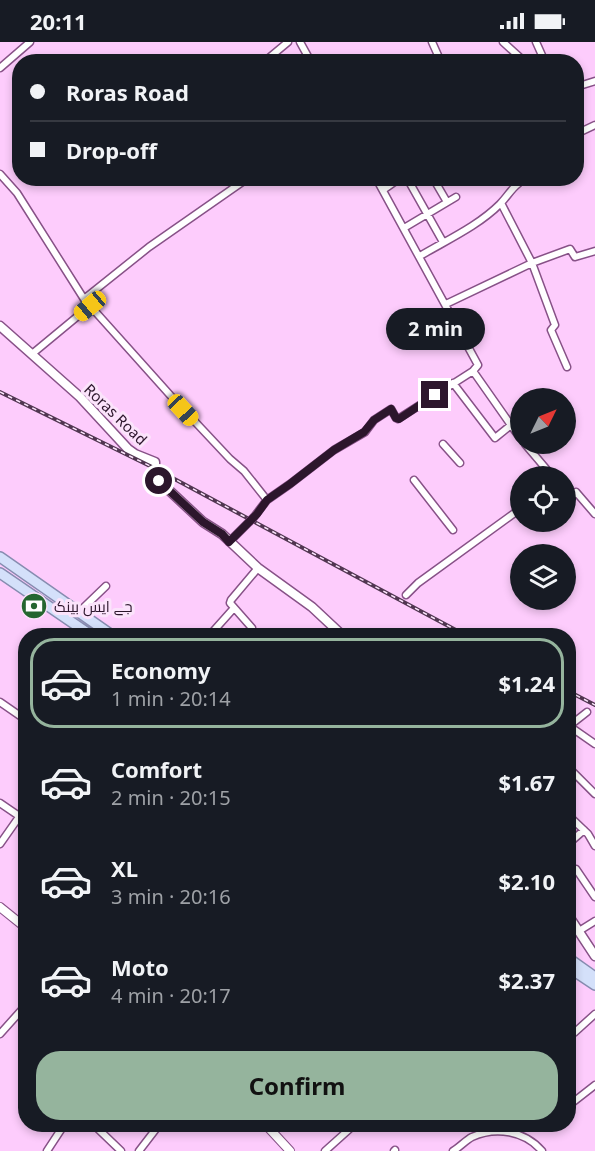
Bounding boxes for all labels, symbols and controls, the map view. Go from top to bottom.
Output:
text: 20:11 [30,6,87,36]
text: Roras Road [66,77,189,107]
text: Drop-off [66,135,157,165]
car [70,288,110,324]
callout: 2 min [386,308,484,350]
text: 2 min [408,315,463,342]
street label: Roras Road [80,379,152,449]
route end [421,381,448,408]
north arrow [510,388,576,454]
map controls [510,388,576,610]
car [164,391,202,429]
button: locate [510,466,576,532]
route start [145,467,172,494]
button: layers [510,544,576,610]
bank icon: جے ایس بینک [19,591,49,621]
place label: جے ایس بینک [54,596,133,617]
text: Economy [111,655,210,685]
icon: car [39,656,93,710]
text: $1.24 [498,668,555,698]
text: 1 min · 20:14 [111,685,231,712]
text: Comfort [111,754,202,784]
icon: car [39,755,93,809]
text: $1.67 [498,767,555,797]
text: 2 min · 20:15 [111,784,231,811]
text: XL [111,853,138,883]
icon: car [39,854,93,908]
text: $2.10 [498,866,555,896]
text: 3 min · 20:16 [111,883,231,910]
text: Moto [111,952,169,982]
icon: car [39,953,93,1007]
text: $2.37 [498,965,555,995]
text: 4 min · 20:17 [111,982,231,1009]
button: Confirm [36,1051,558,1120]

